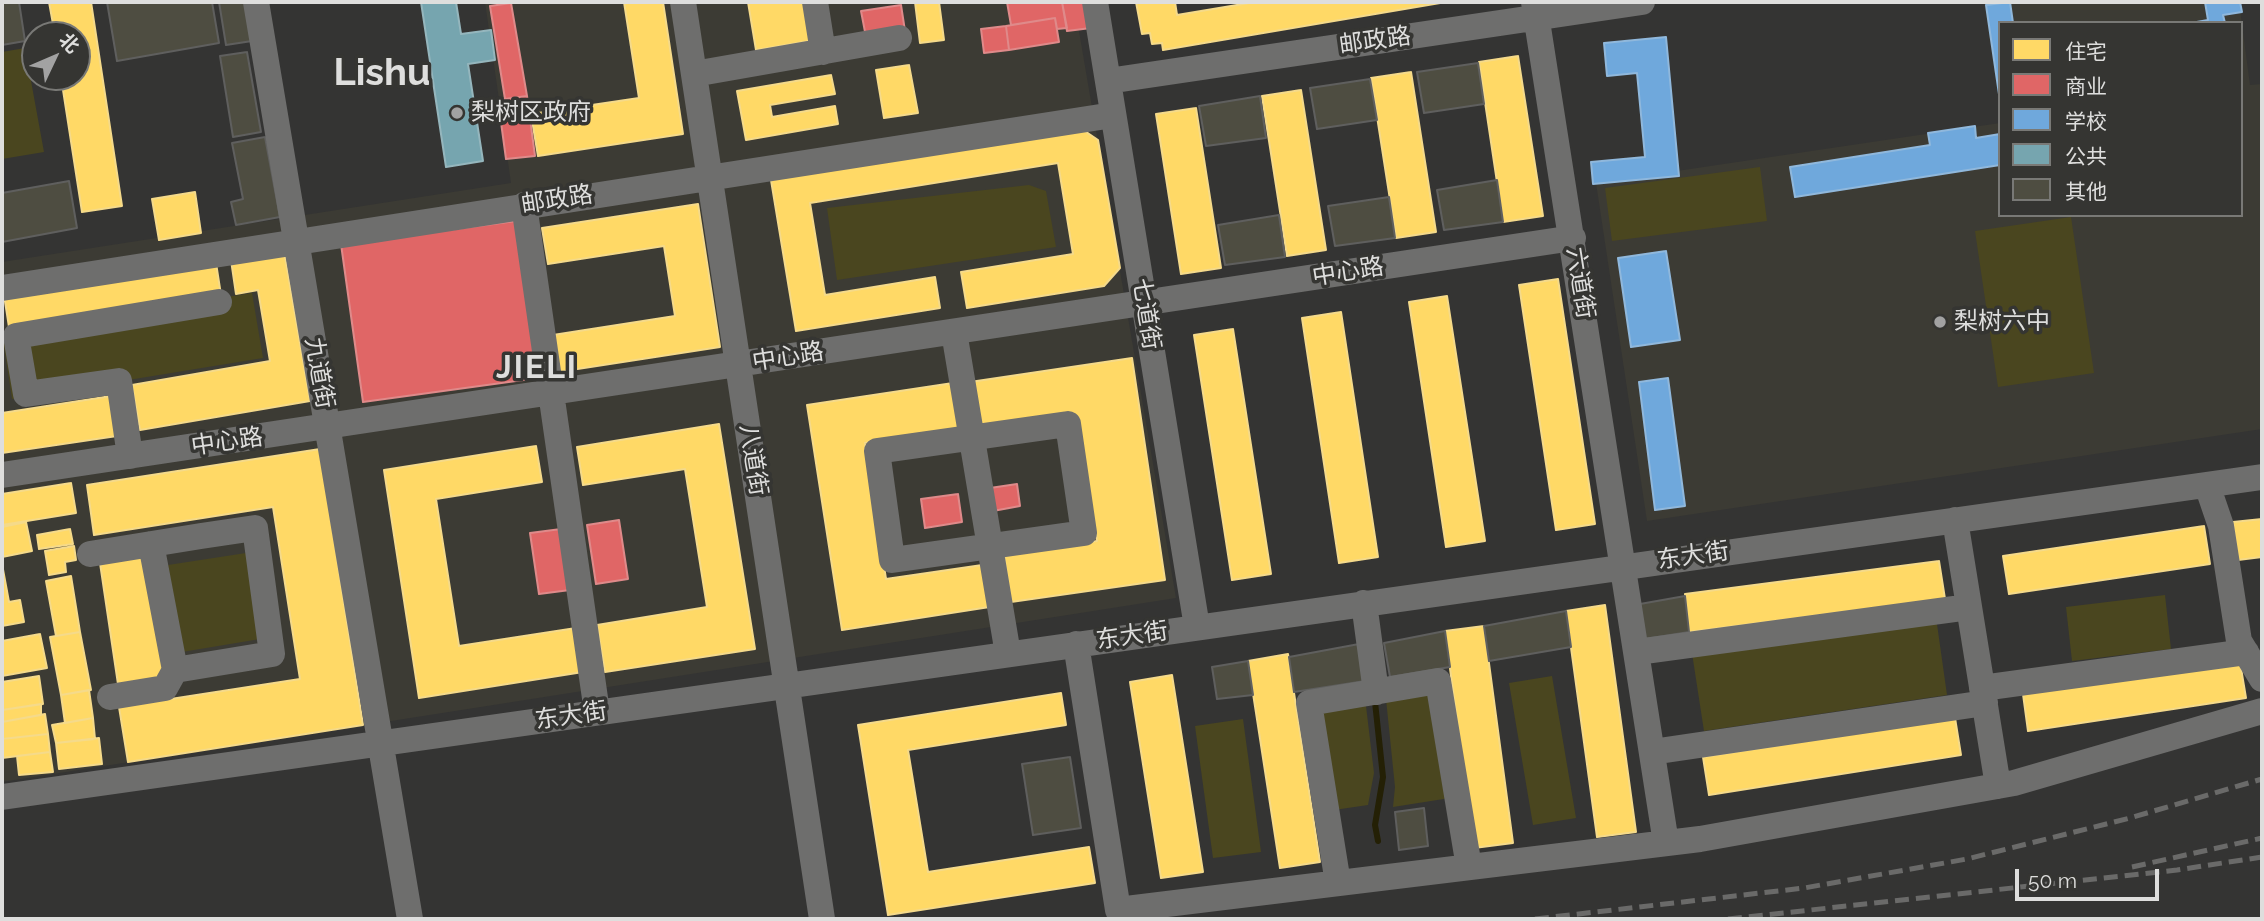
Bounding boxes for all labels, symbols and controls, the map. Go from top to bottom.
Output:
north arrow [21,21,91,91]
legend [1998,21,2243,217]
street label: 邮政路 [1337,22,1413,60]
text: 北 [55,28,84,57]
text: 住宅 [2065,39,2107,64]
district label: Lishu [333,51,431,97]
text: 商业 [2065,74,2107,99]
place label: 梨树区政府 [471,99,591,127]
marker: 梨树区政府 [449,105,465,121]
text: 学校 [2065,109,2107,134]
text: 公共 [2065,144,2107,169]
text: 其他 [2065,179,2107,204]
street label: 邮政路 [519,180,595,220]
street label: 六道街 [1560,245,1600,321]
street label: 中心路 [1310,252,1386,292]
street label: 七道街 [1126,276,1166,352]
place label: 梨树六中 [1954,308,2050,336]
marker: 梨树六中 [1932,314,1948,330]
street label: 九道街 [299,335,339,411]
street label: 中心路 [750,337,826,377]
district label: JIELI [497,349,577,387]
street label: 八道街 [733,422,773,498]
street label: 中心路 [189,423,265,461]
street label: 东大街 [1655,537,1731,575]
street label: 东大街 [1094,617,1170,655]
street label: 东大街 [533,697,609,735]
scale bar [2019,855,2162,899]
text: 50 m [2028,868,2077,893]

